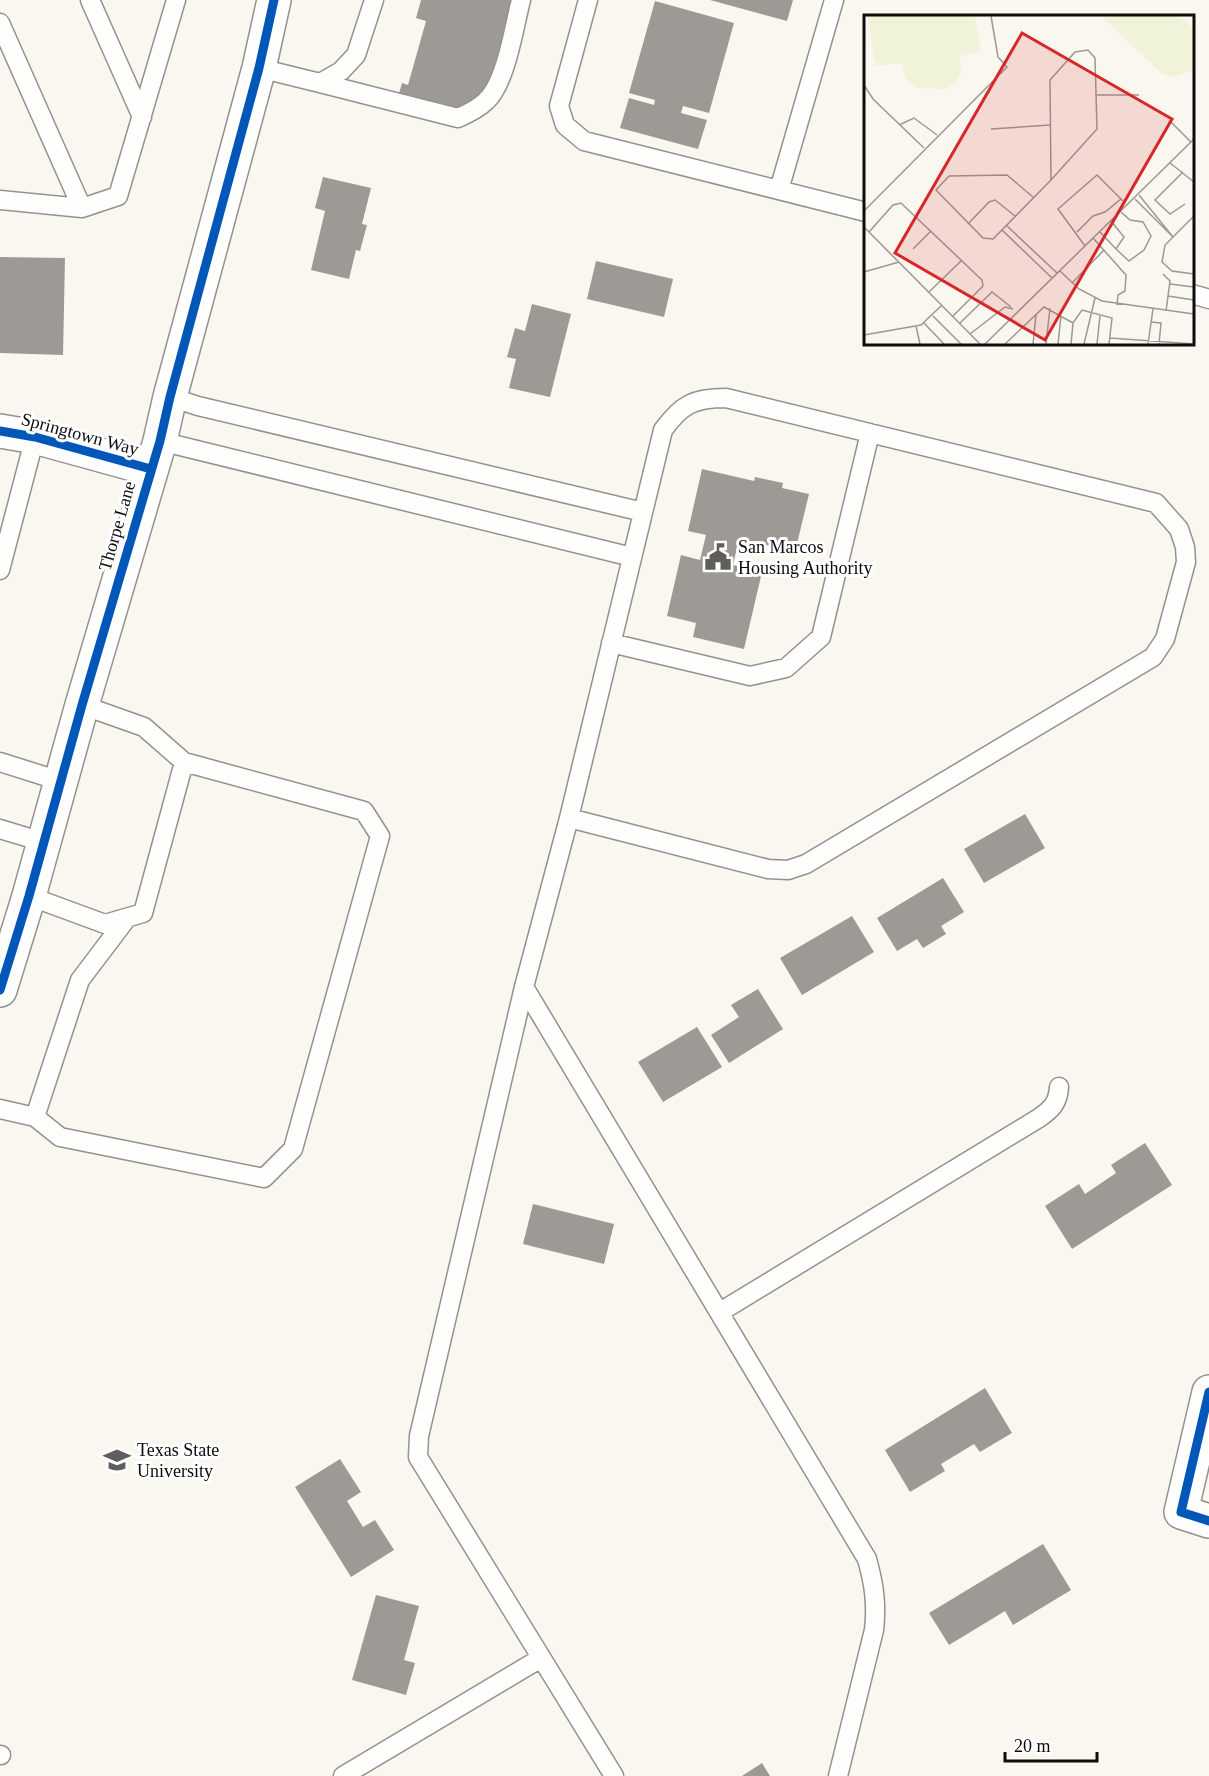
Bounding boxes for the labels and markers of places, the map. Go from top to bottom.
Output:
place label: San Marcos Housing Authority [738,537,873,578]
public building icon: San Marcos Housing Authority [703,542,733,572]
place label: Texas State University [137,1440,219,1481]
school or university icon: Texas State University [102,1445,132,1475]

